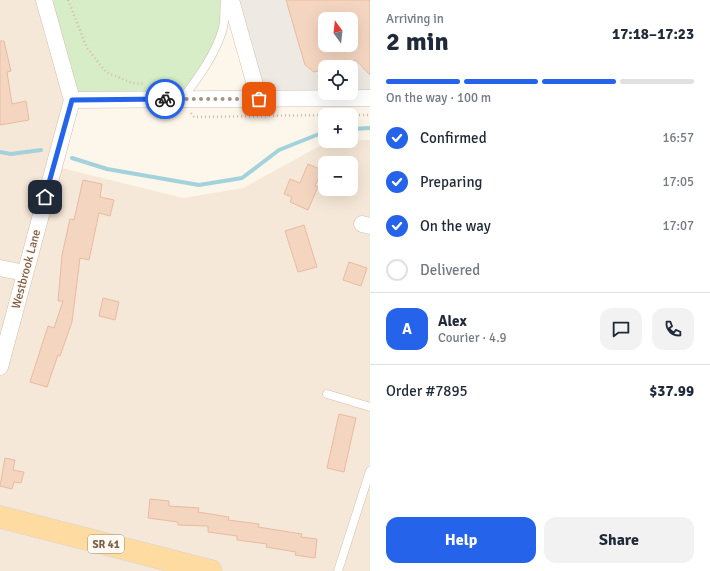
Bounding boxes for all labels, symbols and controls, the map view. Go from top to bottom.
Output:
text: Arriving in [386,11,444,27]
north arrow [318,12,358,52]
map controls [318,12,358,196]
text: 17:18–17:23 [612,25,694,43]
text: 2 min [386,26,449,58]
button: locate [318,60,358,100]
courier [145,79,185,119]
pin [242,82,276,116]
icon: bike [154,88,176,110]
icon: bag [248,88,270,110]
text: On the way · 100 m [386,90,491,106]
button: + [318,108,358,148]
icon: check [386,127,408,149]
text: Confirmed [420,129,487,147]
text: 16:57 [662,130,694,146]
button: − [318,156,358,196]
icon: check [386,171,408,193]
text: Preparing [420,173,483,191]
text: 17:05 [662,174,694,190]
pin [28,180,62,214]
icon: home [34,186,56,208]
icon: check [386,215,408,237]
text: On the way [420,217,491,235]
text: 17:07 [662,218,694,234]
street label: Westbrook Lane [9,228,44,310]
text: Delivered [420,261,480,279]
button: chat [600,308,642,350]
button: phone [652,308,694,350]
text: Alex [438,312,467,330]
text: A [402,320,412,338]
text: Courier · 4.9 [438,330,507,346]
text: Order #7895 [386,382,468,400]
text: $37.99 [649,382,694,400]
button: Help [386,517,536,563]
button: Share [544,517,694,563]
road number: SR 41 [88,535,124,553]

